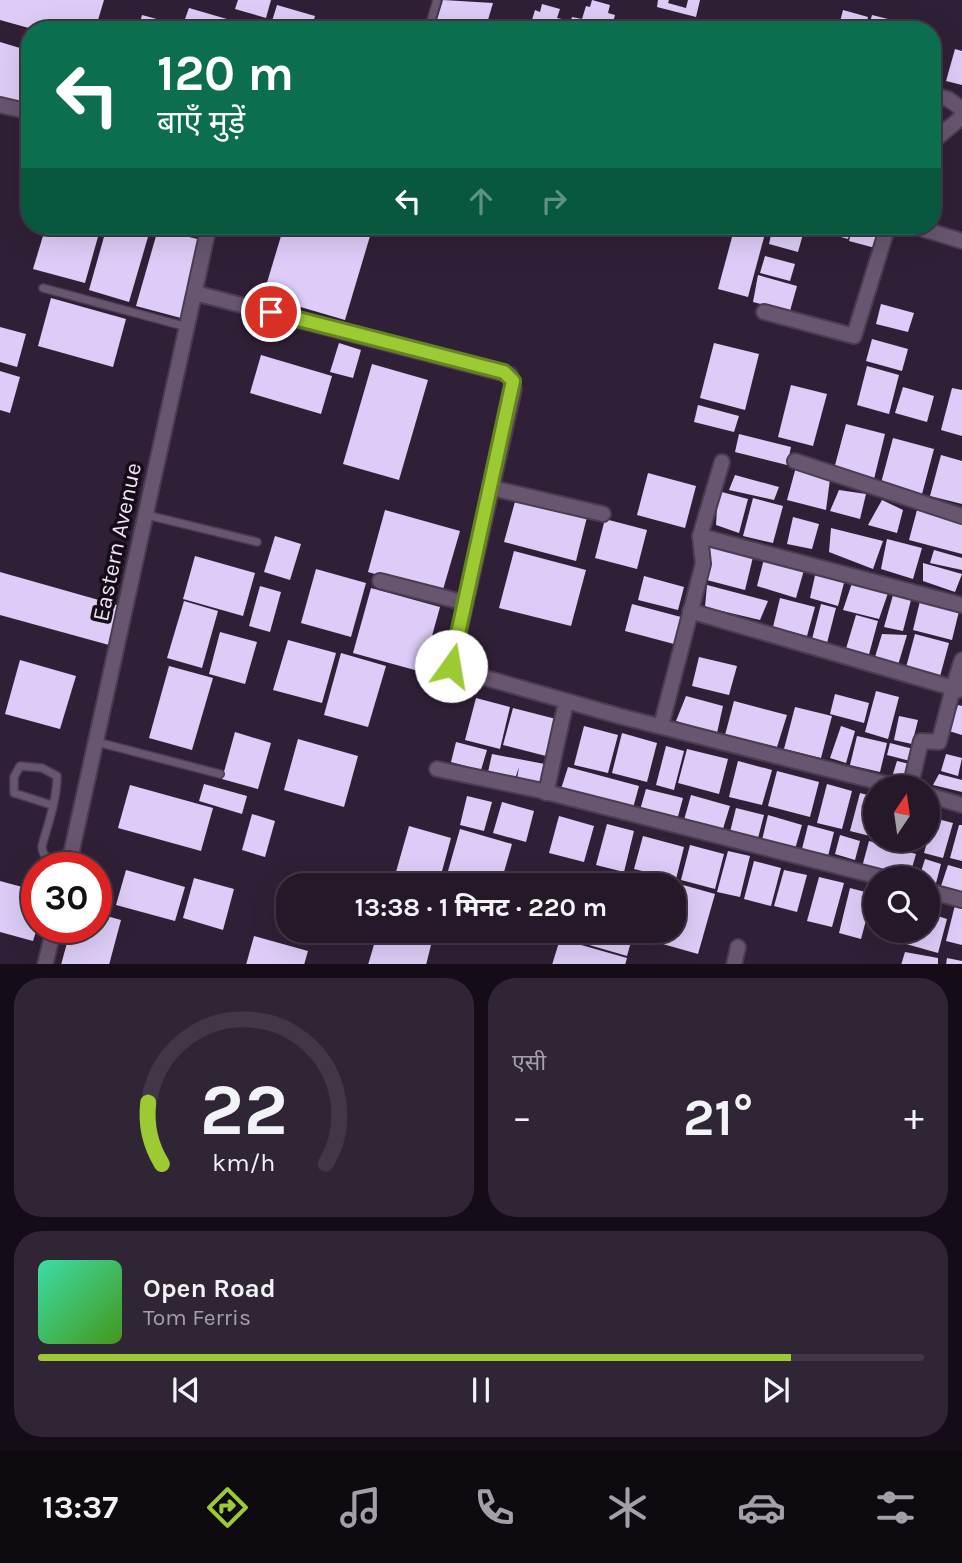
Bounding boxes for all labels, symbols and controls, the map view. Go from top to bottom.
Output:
text: 120 m [157,45,294,102]
icon: left [42,49,133,140]
text: बाएँ मुड़ें [157,104,245,141]
icon: left [389,182,427,220]
icon: ahead [462,182,500,220]
icon: right [535,182,573,220]
pin [241,282,301,342]
icon: arrive [252,293,290,331]
street label: Eastern Avenue [87,460,147,624]
position arrow [414,629,488,703]
north arrow [863,775,940,852]
map controls [863,775,940,943]
speed limit sign: 30 [21,852,112,943]
button: search [863,866,940,943]
text: 13:38 · 1 मिनट · 220 m [355,892,607,923]
text: एसी [512,1049,546,1076]
text: 22 [200,1067,288,1152]
text: 21° [683,1087,753,1148]
text: − [512,1095,532,1140]
text: + [904,1095,924,1140]
text: km/h [212,1147,276,1176]
text: Open Road [143,1273,276,1304]
text: Tom Ferris [143,1304,251,1331]
icon: previous [167,1371,205,1409]
icon: pause [462,1371,500,1409]
icon: next [757,1371,795,1409]
icon: directions [203,1483,252,1532]
icon: music [336,1483,385,1532]
icon: phone [470,1483,519,1532]
icon: climate [603,1483,652,1532]
icon: car [737,1483,786,1532]
icon: filters [871,1483,920,1532]
text: 13:37 [42,1489,118,1526]

